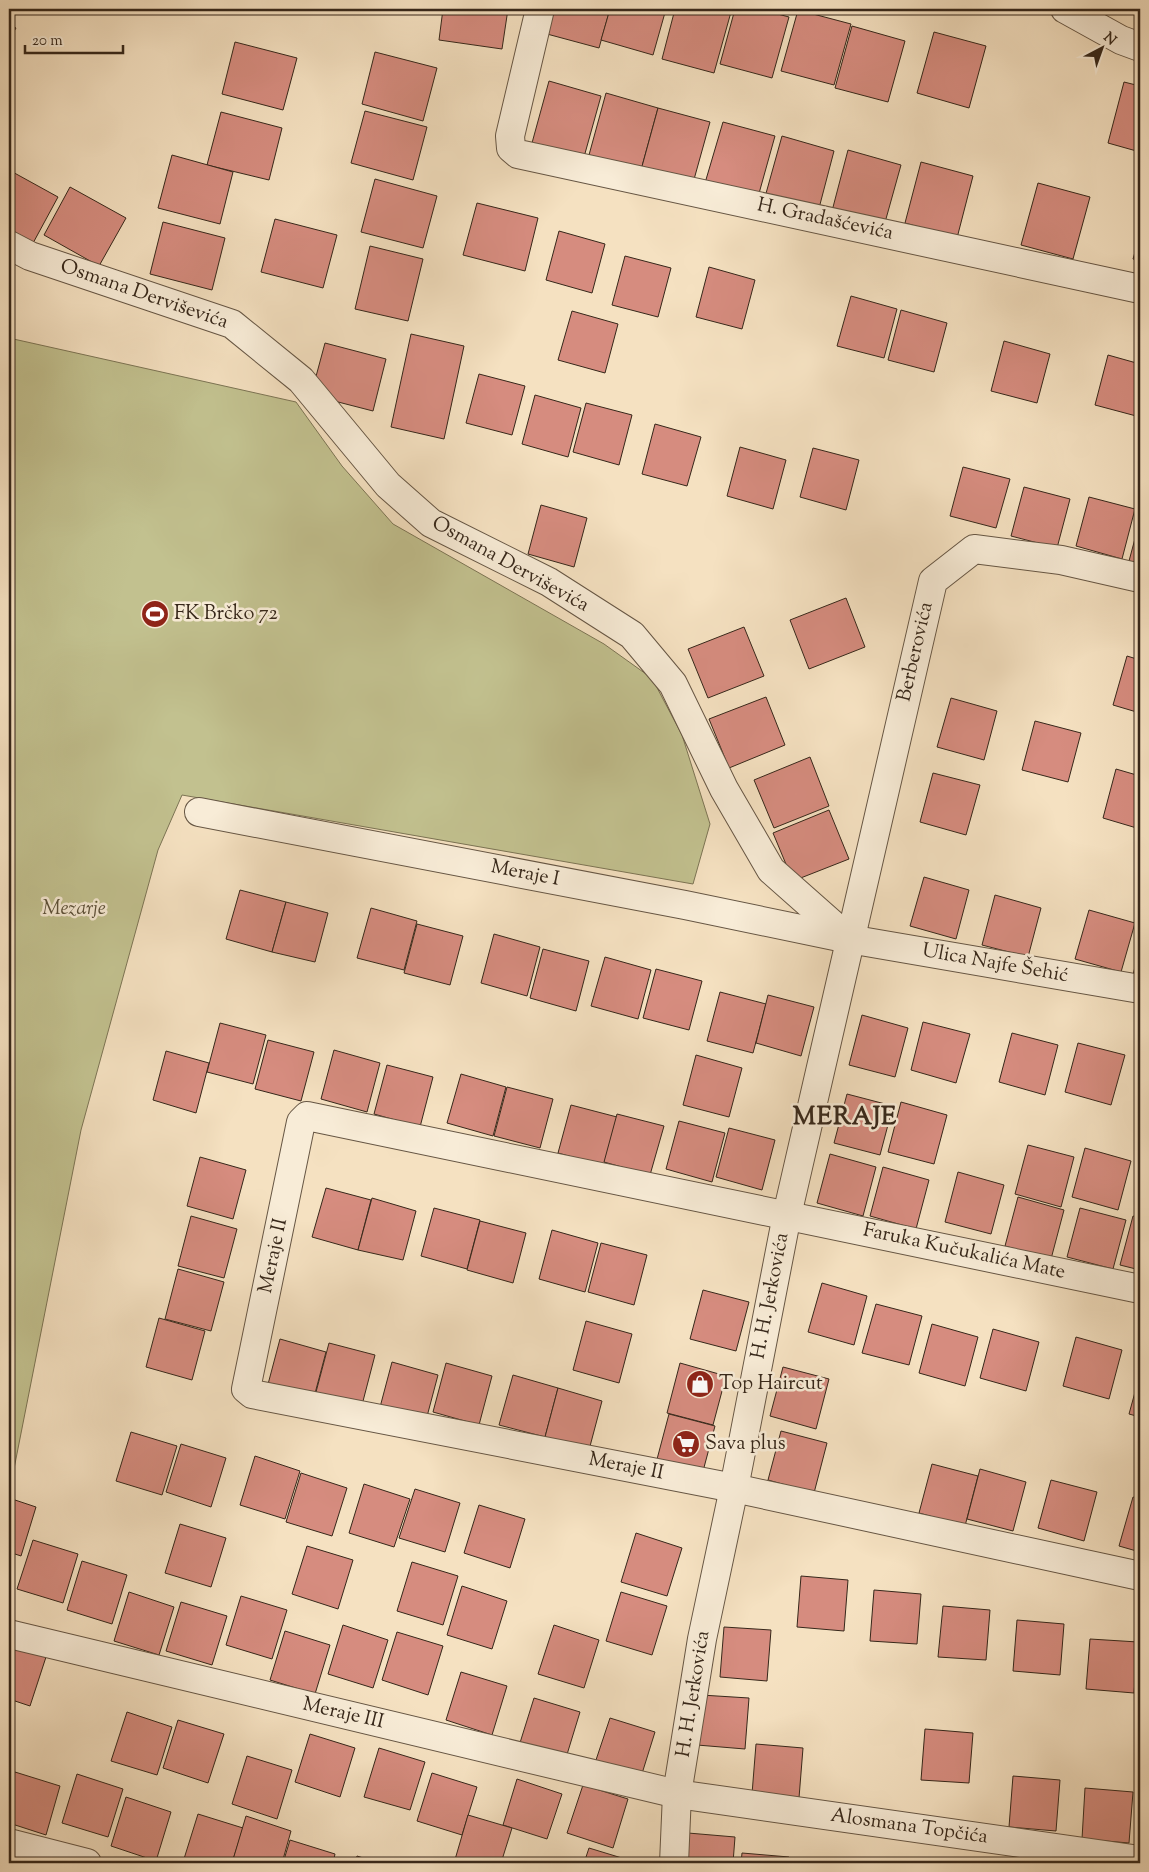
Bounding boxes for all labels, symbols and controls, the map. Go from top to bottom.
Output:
scale bar [25,22,122,54]
north arrow [1076,22,1126,72]
text: N [1098,28,1120,51]
text: 20 m [32,31,63,52]
street label: H. Gradašćevića [754,191,896,249]
street label: Osmana Derviševića [56,253,232,337]
street label: Osmana Derviševića [426,510,594,620]
sports icon: FK Brčko 72 [140,599,170,629]
street label: Berberovića [890,599,942,705]
place label: FK Brčko 72 [174,600,278,629]
street label: Meraje I [488,853,562,895]
park label: Mezarje [42,895,106,924]
street label: Ulica Najfe Šehić [920,936,1071,991]
district label: MERAJE [793,1100,897,1136]
street label: Meraje II [252,1215,296,1296]
street label: Faruka Kučukalića Mate [860,1216,1068,1288]
street label: H. H. Jerkovića [745,1230,797,1362]
shop icon: Top Haircut [685,1369,715,1399]
place label: Top Haircut [719,1370,823,1399]
supermarket icon: Sava plus [671,1429,701,1459]
place label: Sava plus [705,1430,786,1459]
street label: Meraje II [586,1445,667,1489]
street label: H. H. Jerkovića [670,1629,718,1759]
street label: Meraje III [299,1691,387,1738]
street label: Alosmana Topčića [829,1802,989,1852]

